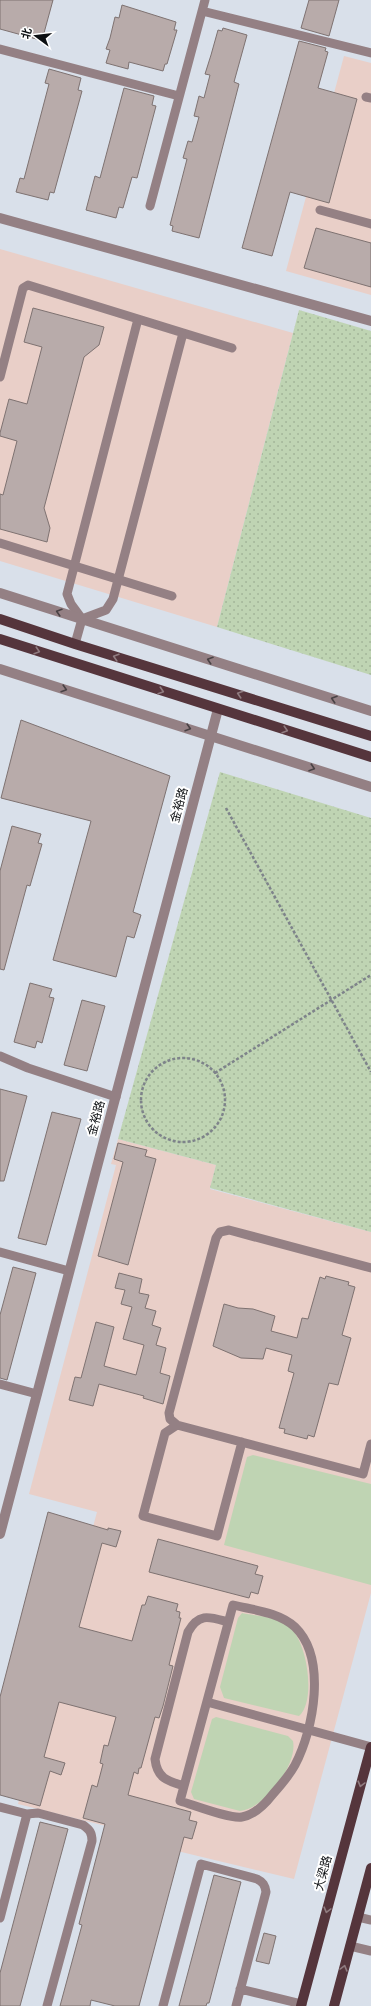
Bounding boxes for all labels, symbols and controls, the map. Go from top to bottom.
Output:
north arrow [16,16,56,56]
text: 北 [19,27,35,41]
one-way arrow [56,608,63,617]
one-way arrow [33,646,40,655]
one-way arrow [113,653,120,662]
one-way arrow [207,656,214,664]
one-way arrow [60,684,67,693]
one-way arrow [157,686,164,695]
one-way arrow [237,691,244,699]
one-way arrow [331,695,338,704]
one-way arrow [184,723,191,732]
one-way arrow [281,725,288,734]
one-way arrow [308,763,315,771]
street label: 金裕路 [168,786,190,824]
street label: 金裕路 [85,1099,107,1137]
one-way arrow [357,1781,366,1788]
street label: 大梁路 [312,1854,334,1892]
one-way arrow [323,1906,332,1913]
one-way arrow [340,1965,348,1972]

